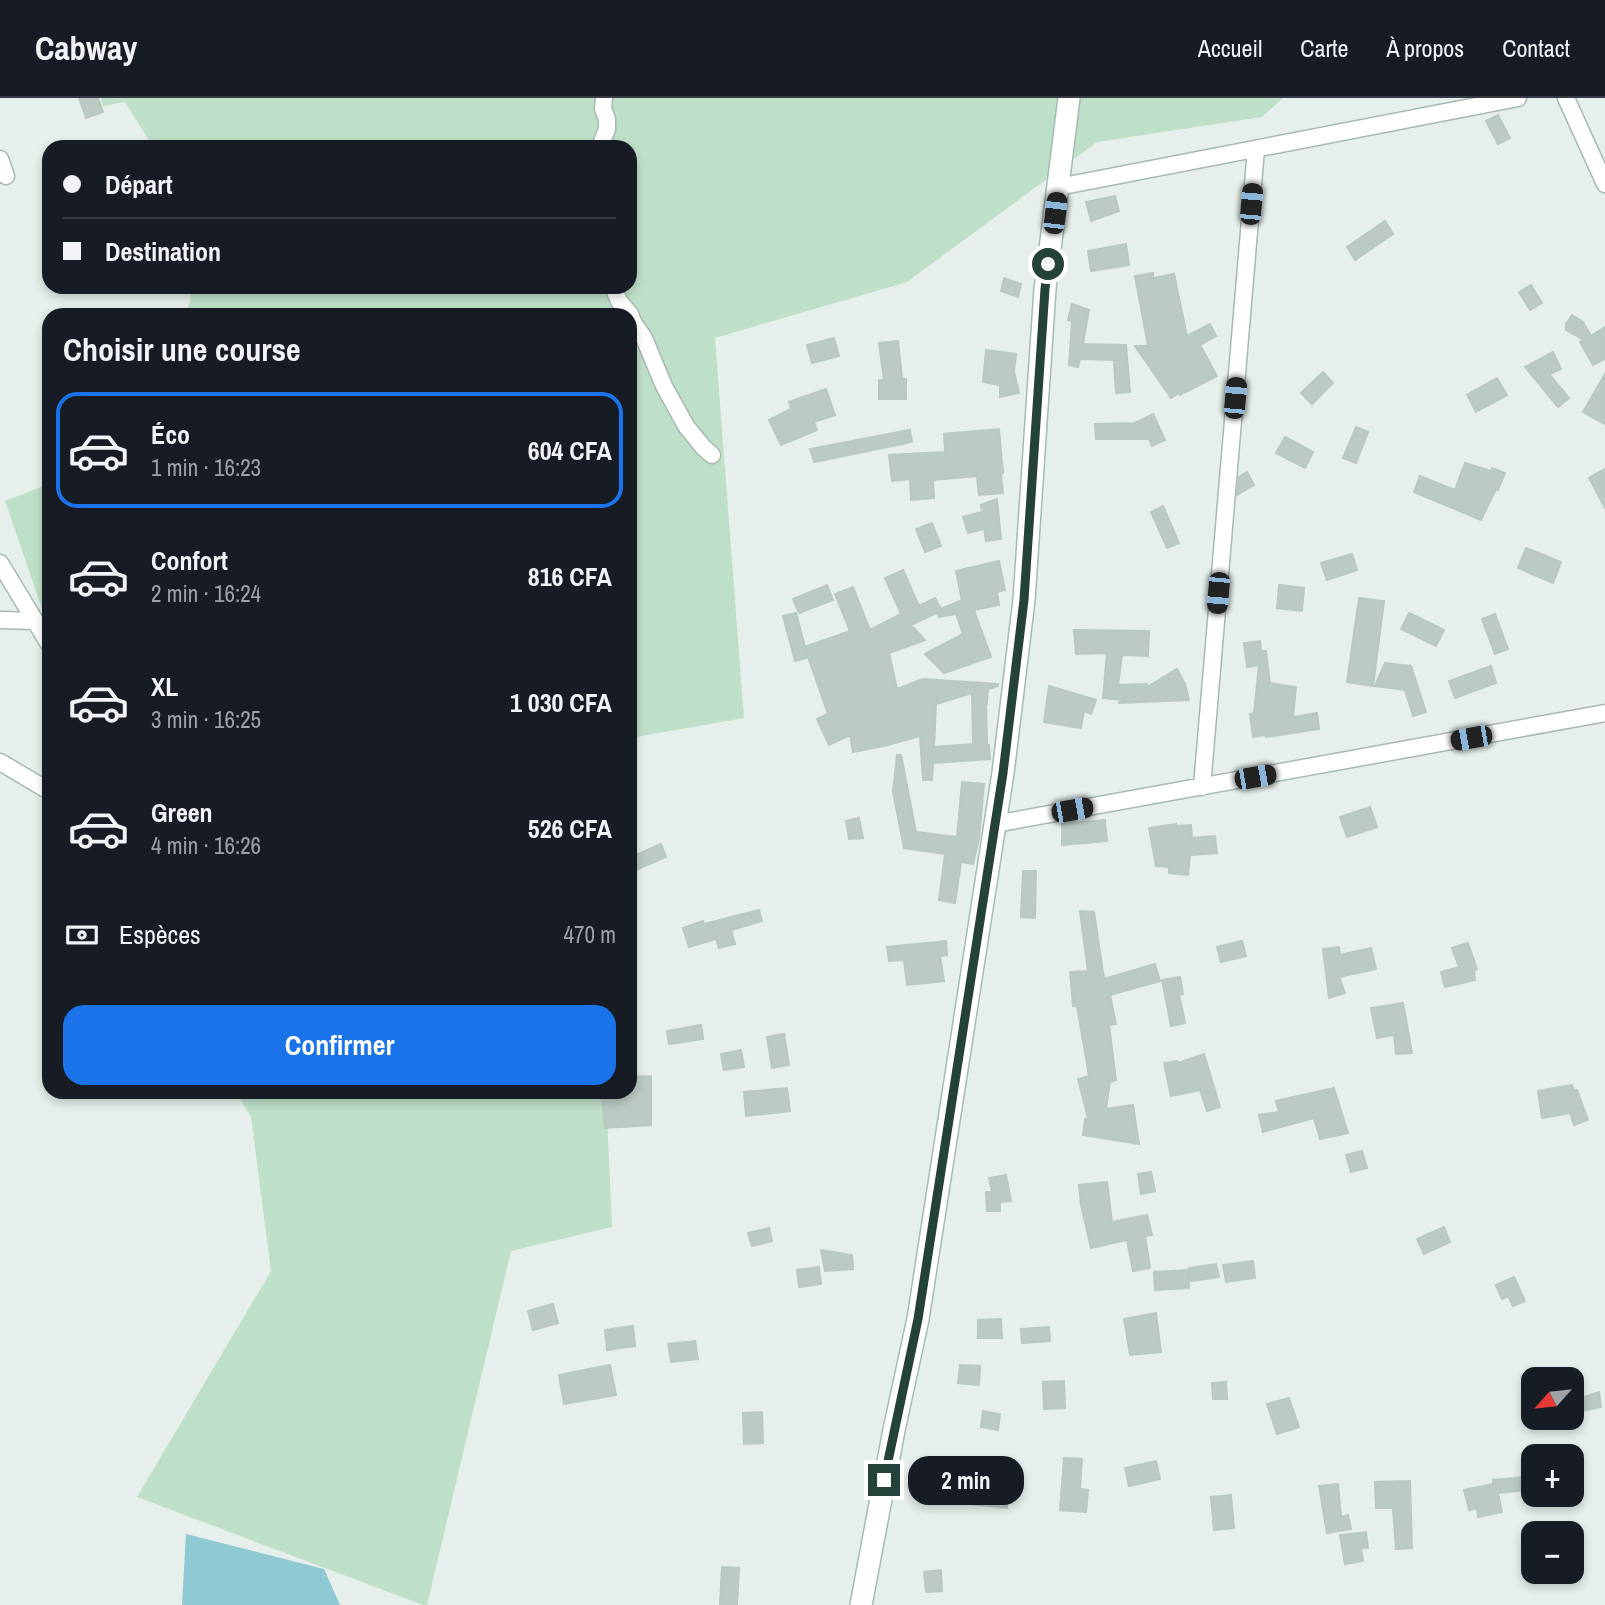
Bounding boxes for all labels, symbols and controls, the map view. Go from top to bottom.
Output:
text: Cabway [35,26,137,70]
text: Accueil [1198,32,1262,64]
text: Carte [1300,32,1348,64]
text: À propos [1386,32,1464,64]
text: Contact [1502,32,1570,64]
text: Départ [105,167,173,202]
car [1239,182,1264,226]
car [1043,191,1068,235]
text: Destination [105,234,221,269]
route start [1032,248,1064,280]
text: Choisir une course [63,328,301,371]
car [1223,376,1248,420]
text: Éco [151,417,190,452]
icon: car [67,419,130,482]
text: 604 CFA [528,433,612,468]
text: 1 min · 16:23 [151,452,261,483]
text: Confort [151,543,228,578]
icon: car [67,545,130,608]
text: 816 CFA [528,559,612,594]
car [1206,571,1231,615]
text: 2 min · 16:24 [151,578,261,609]
text: XL [151,669,178,704]
icon: car [67,671,130,734]
text: 1 030 CFA [510,685,612,720]
text: 3 min · 16:25 [151,704,261,735]
car [1449,724,1494,752]
car [1233,763,1278,791]
text: Green [151,795,213,830]
car [1050,796,1095,824]
icon: car [67,797,130,860]
text: 526 CFA [528,811,612,846]
text: 4 min · 16:26 [151,830,261,861]
icon: cash [63,916,101,954]
text: Espèces [119,917,201,952]
text: 470 m [564,919,616,950]
button: Confirmer [63,1005,616,1085]
north arrow [1521,1367,1584,1430]
map controls [1521,1367,1584,1584]
button: + [1521,1444,1584,1507]
callout: 2 min [908,1456,1024,1504]
route end [868,1464,900,1496]
text: 2 min [941,1465,991,1496]
button: − [1521,1521,1584,1584]

